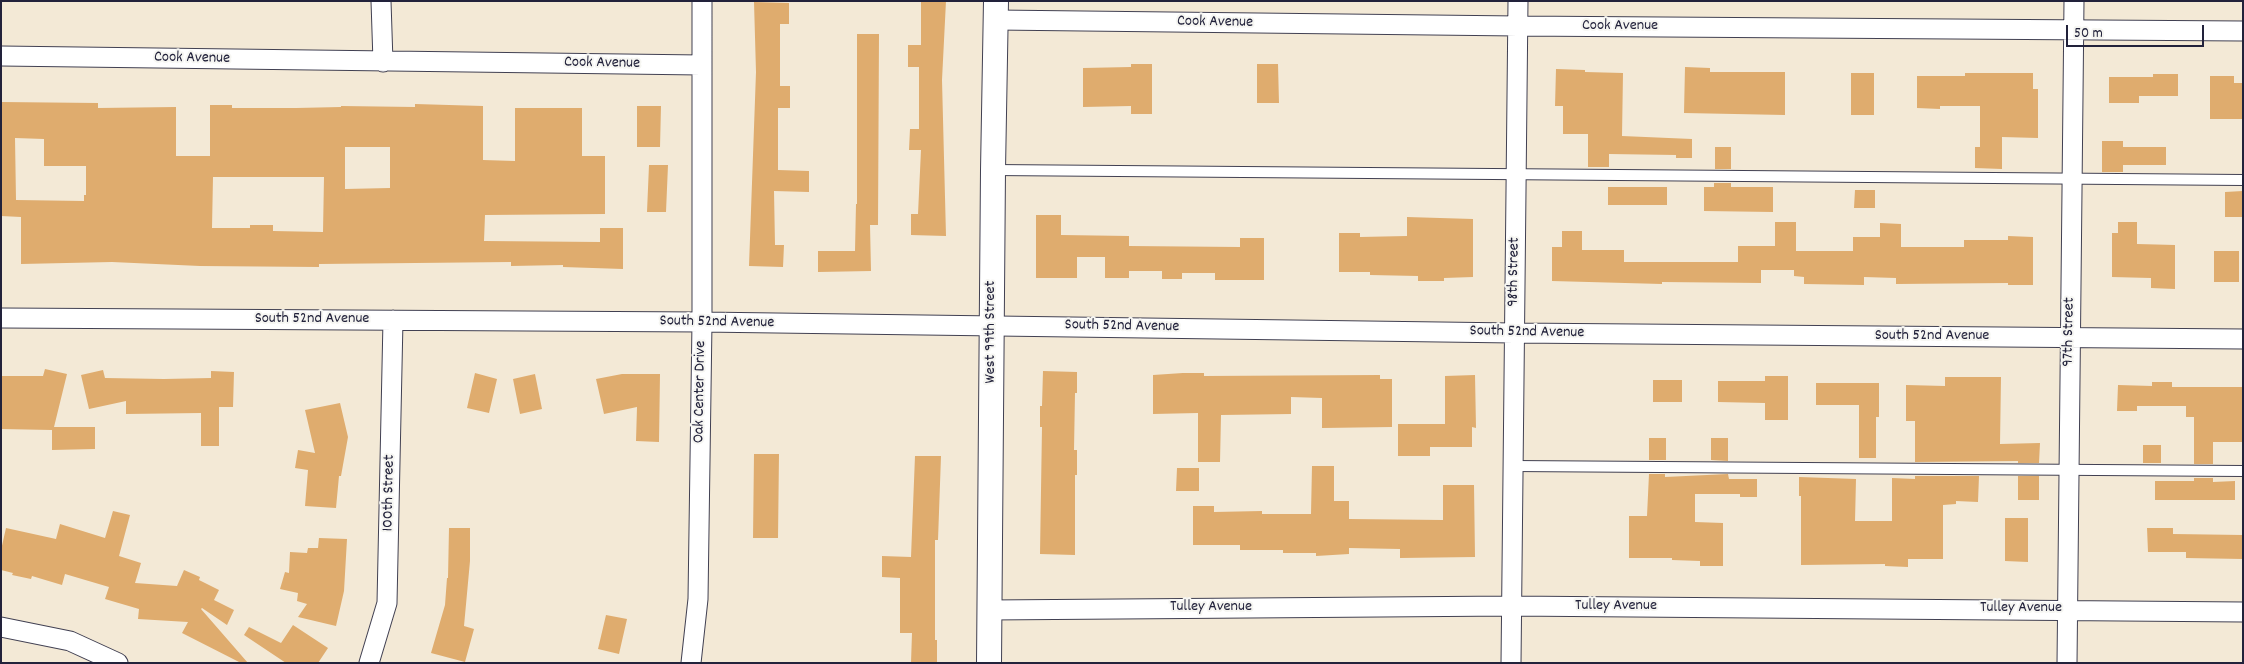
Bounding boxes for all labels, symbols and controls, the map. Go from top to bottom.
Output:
street label: Cook Avenue [1177,13,1253,33]
scale bar [2069,15,2206,47]
street label: Cook Avenue [1582,17,1658,37]
text: 50 m [2074,23,2103,45]
street label: Cook Avenue [154,49,230,69]
street label: Cook Avenue [564,54,640,74]
street label: 98th Street [1505,237,1525,307]
street label: West 99th Street [982,281,1002,383]
street label: 97th Street [2060,297,2080,367]
street label: South 52nd Avenue [255,310,369,330]
street label: South 52nd Avenue [659,312,775,334]
street label: South 52nd Avenue [1064,316,1180,338]
street label: South 52nd Avenue [1469,322,1585,344]
street label: South 52nd Avenue [1875,327,1989,347]
street label: Oak Center Drive [691,341,711,443]
street label: 100th Street [380,454,400,532]
street label: Tulley Avenue [1575,597,1657,617]
street label: Tulley Avenue [1170,598,1252,618]
street label: Tulley Avenue [1980,599,2062,619]

